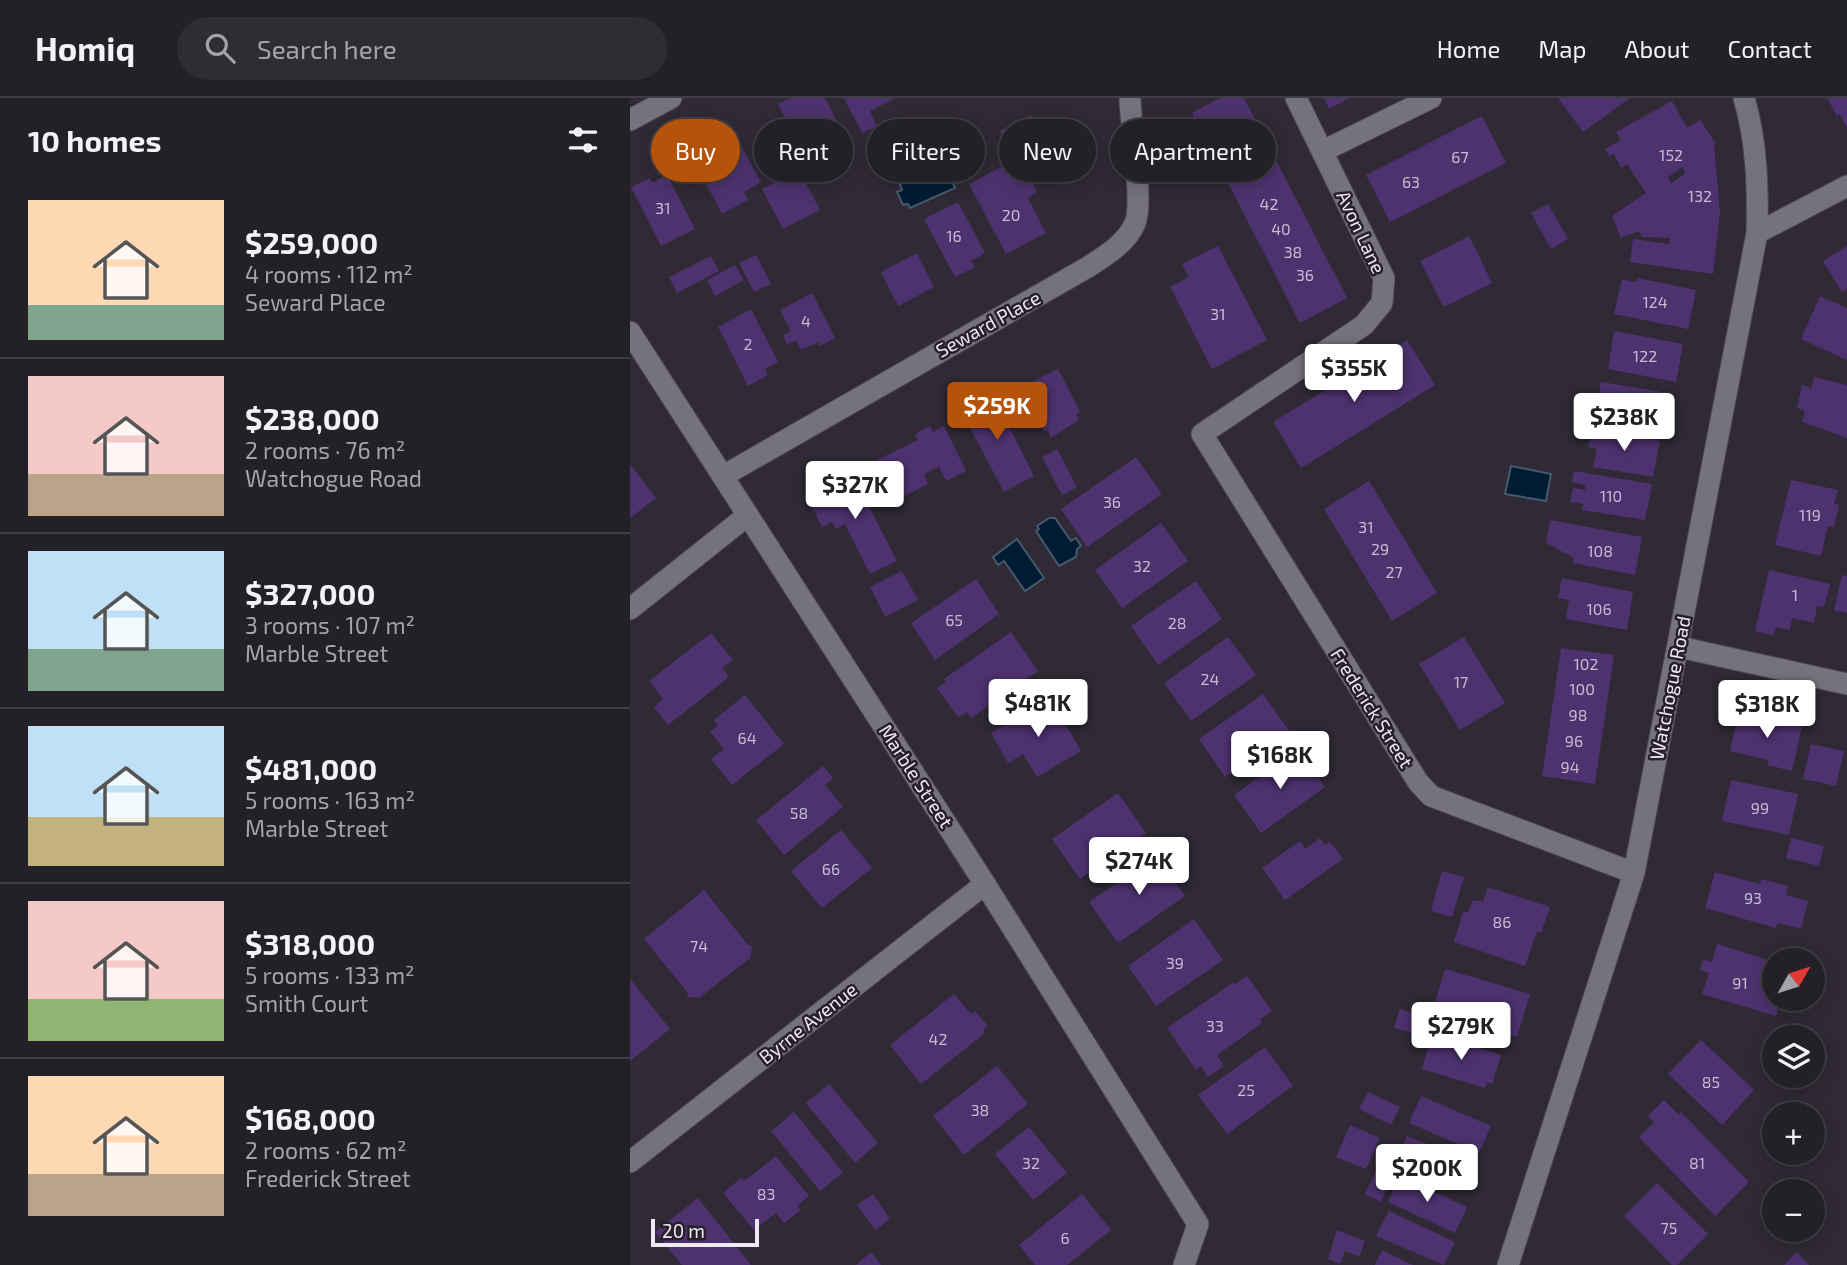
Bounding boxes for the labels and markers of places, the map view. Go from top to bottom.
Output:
pin: $355K [1305,344,1403,404]
pin: $259K [948,382,1046,442]
pin: $238K [1575,394,1673,453]
pin: $327K [806,462,904,521]
pin: $481K [989,680,1087,739]
pin: $318K [1718,680,1816,740]
pin: $168K [1231,732,1329,791]
pin: $274K [1090,838,1188,897]
pin: $279K [1412,1002,1510,1062]
pin: $200K [1378,1144,1476,1204]

